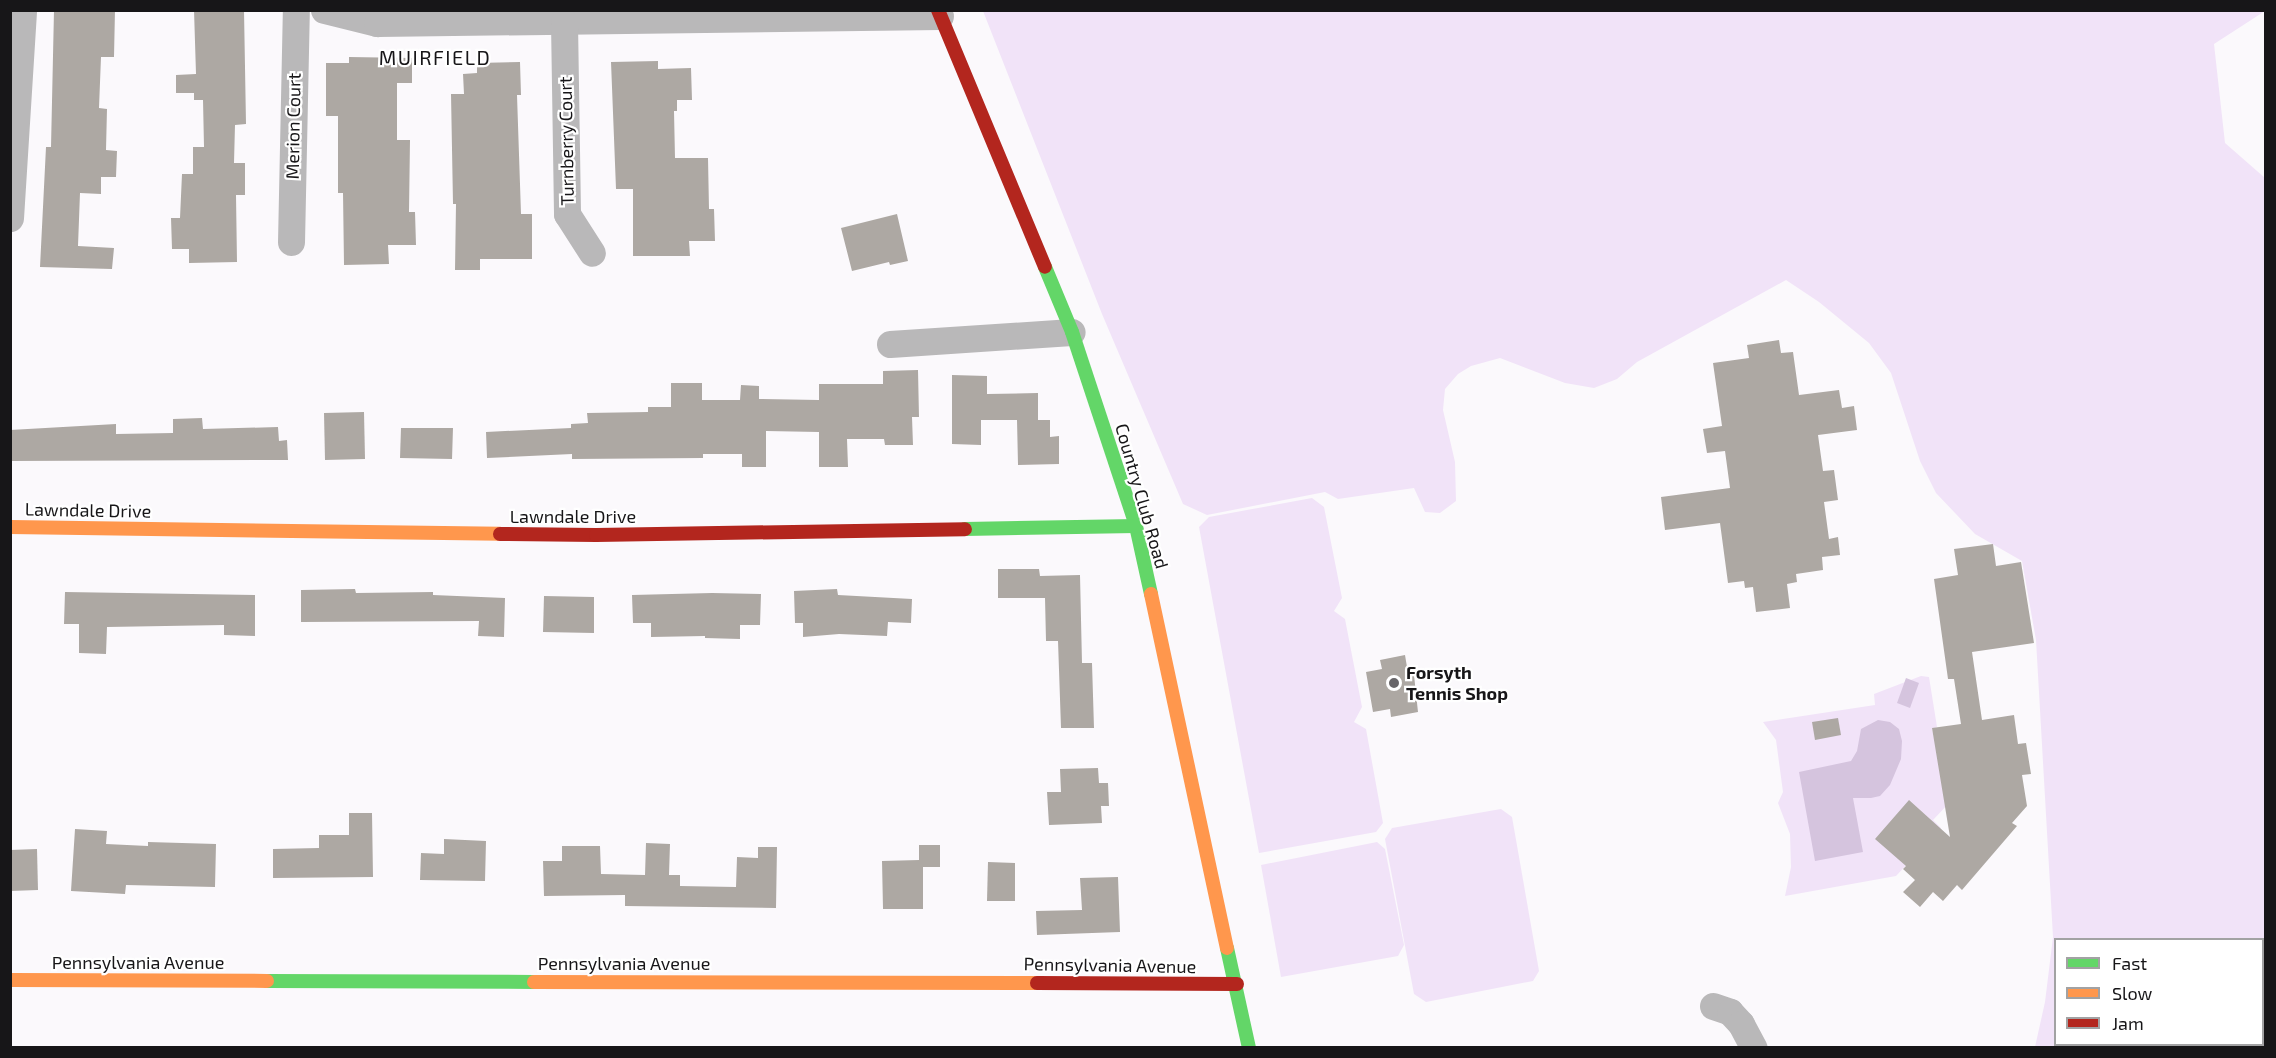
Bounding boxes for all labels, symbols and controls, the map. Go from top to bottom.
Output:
district label: MUIRFIELD [379,45,491,69]
street label: Merion Court [281,72,305,180]
street label: Turnberry Court [554,76,578,206]
street label: Country Club Road [1111,421,1173,571]
street label: Lawndale Drive [25,498,151,522]
street label: Lawndale Drive [510,505,636,527]
place label: Forsyth Tennis Shop [1406,662,1508,704]
marker: Forsyth Tennis Shop [1387,676,1401,690]
legend [2054,938,2264,1046]
street label: Pennsylvania Avenue [51,951,225,973]
street label: Pennsylvania Avenue [537,952,711,974]
text: Fast [2112,952,2147,974]
street label: Pennsylvania Avenue [1023,953,1197,977]
text: Slow [2112,982,2152,1004]
text: Jam [2112,1012,2144,1034]

